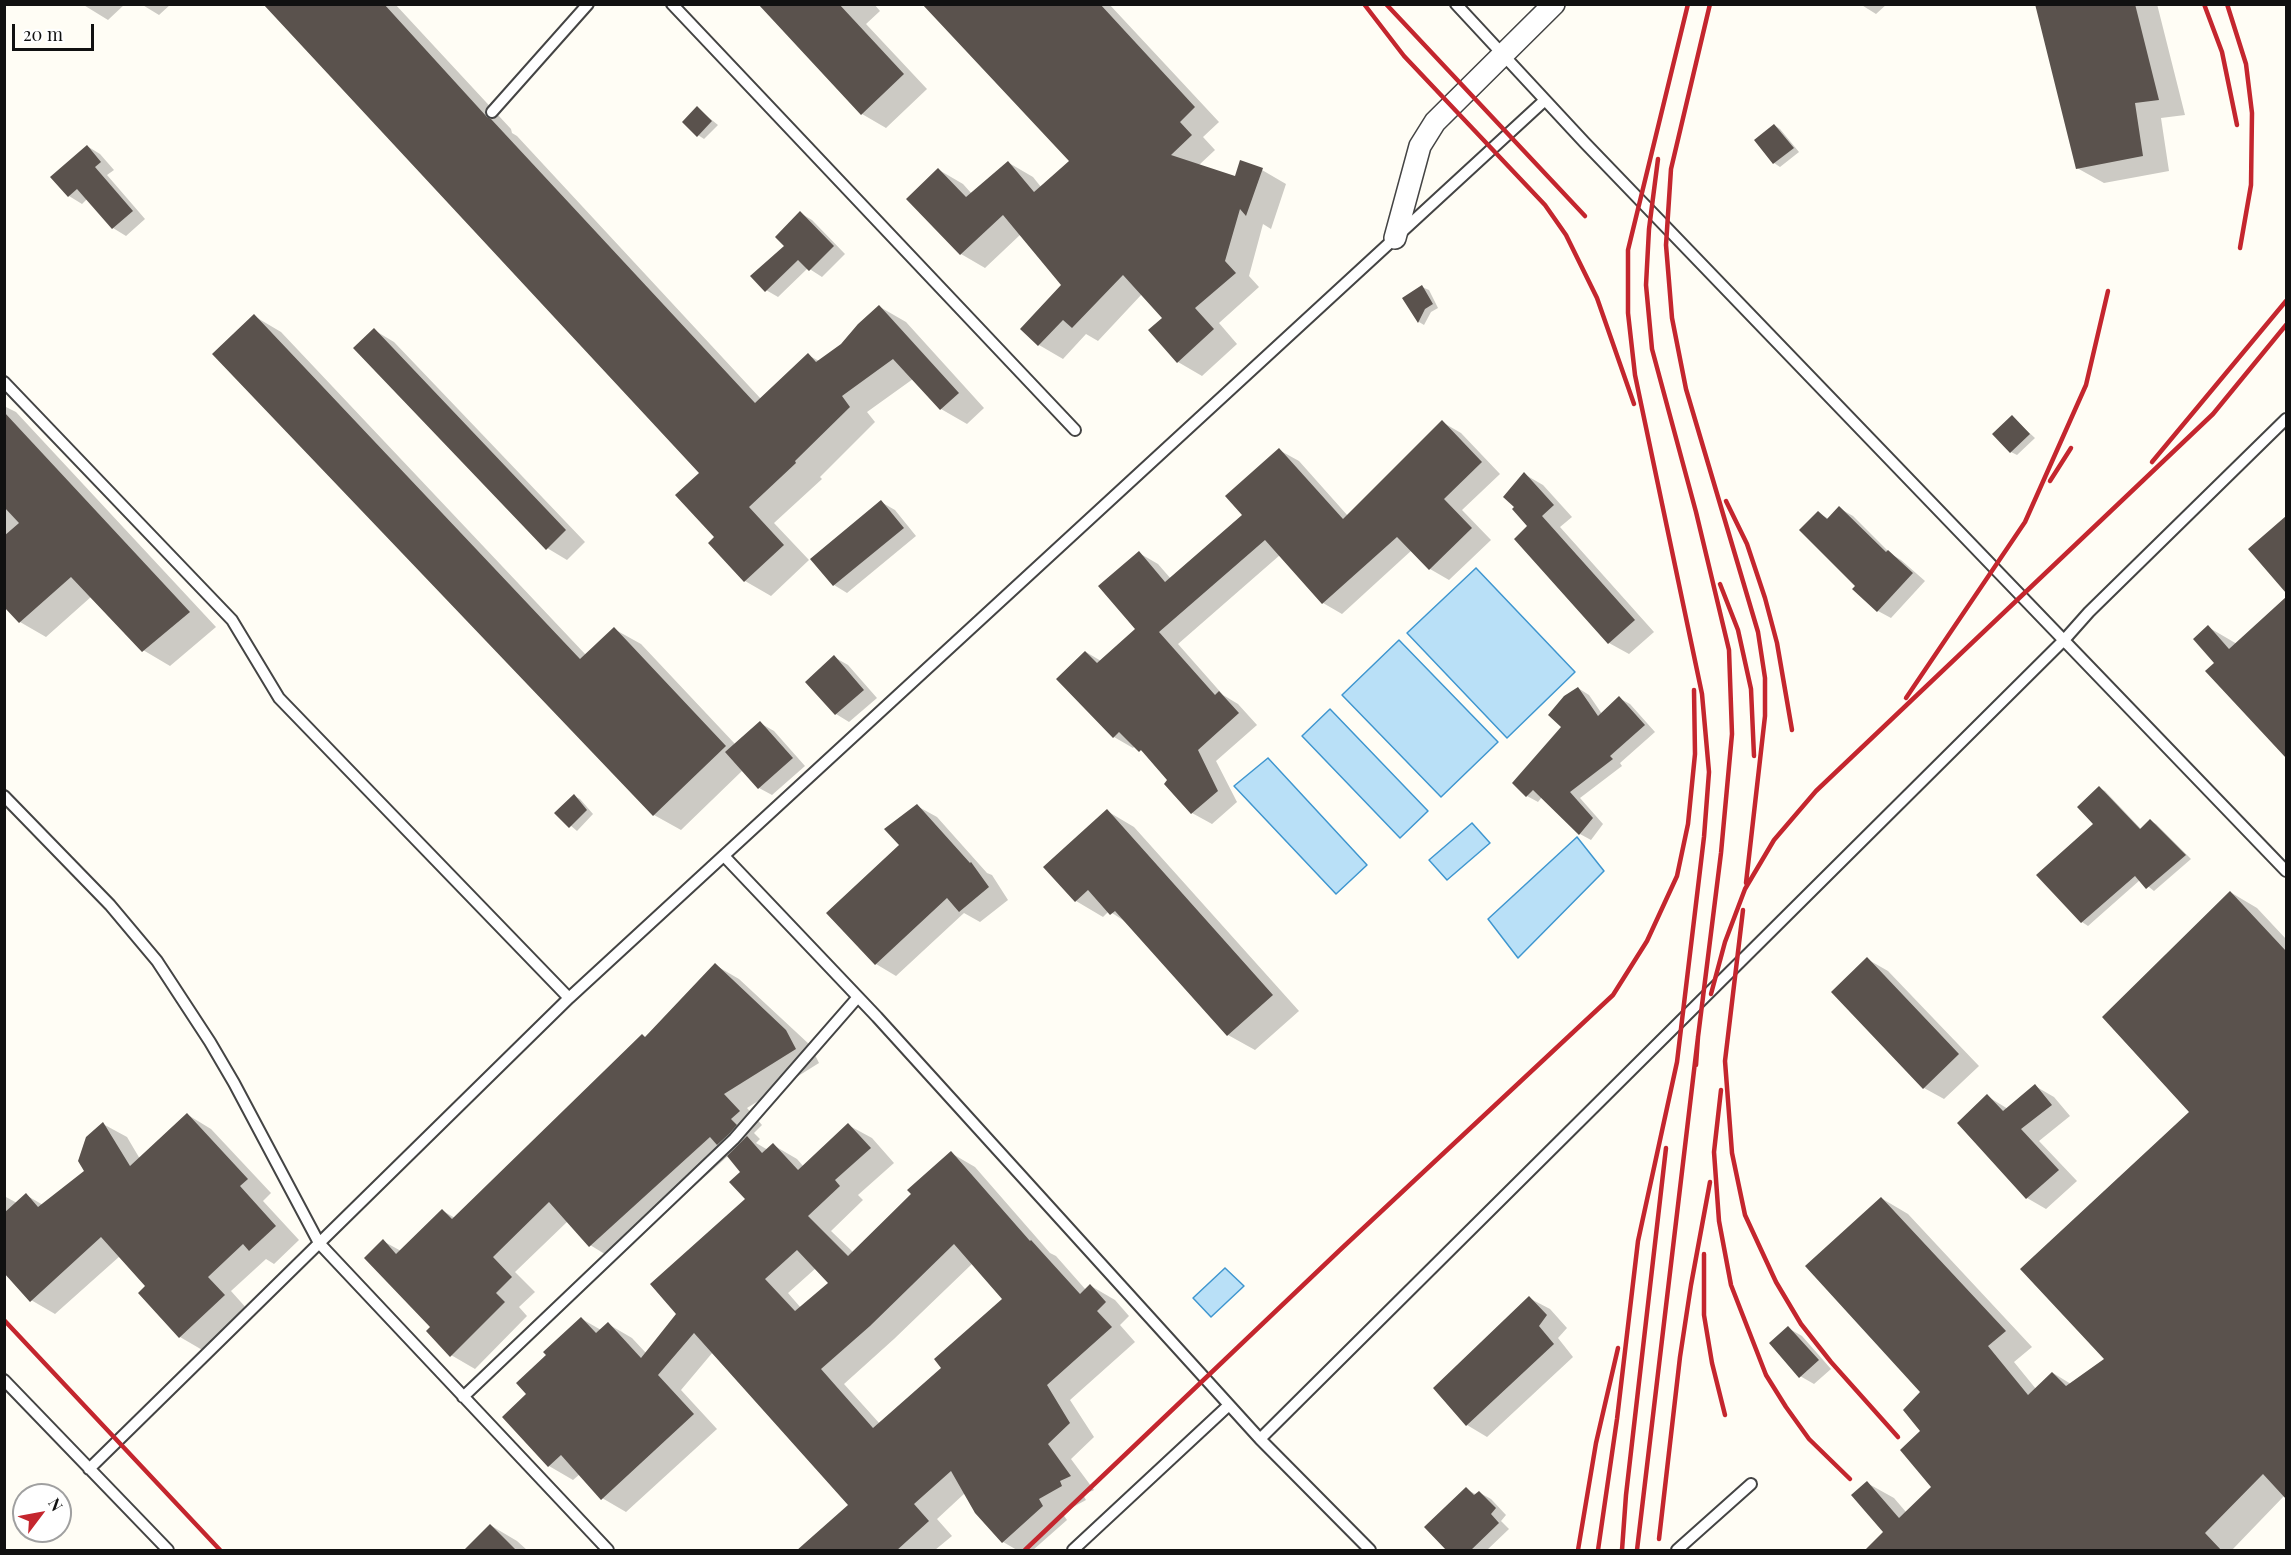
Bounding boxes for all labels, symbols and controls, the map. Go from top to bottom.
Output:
scale bar [15,12,98,50]
text: 20 m [23,22,63,46]
north arrow [12,1483,72,1543]
text: N [44,1494,68,1515]

